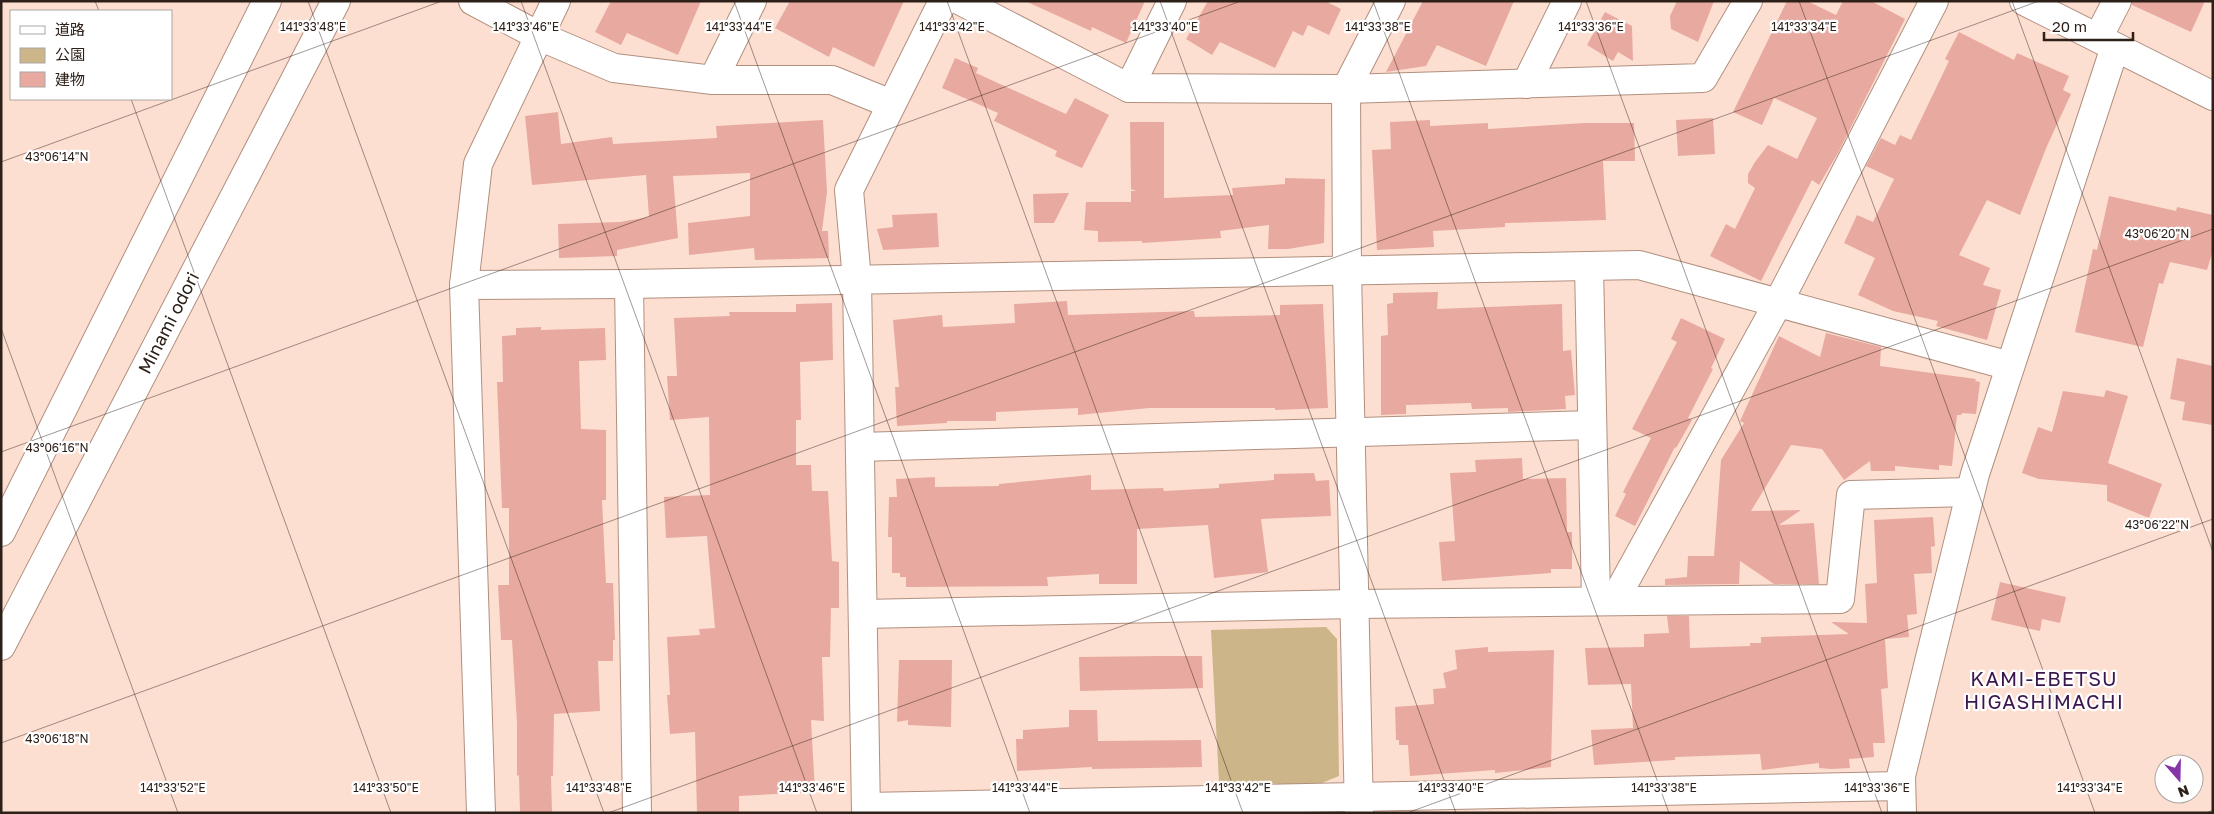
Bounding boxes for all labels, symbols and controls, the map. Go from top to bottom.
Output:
legend [10,10,172,100]
scale bar [2044,10,2133,42]
text: 20 m [2052,17,2087,35]
text: 141°33'48"E [280,19,346,34]
text: 141°33'46"E [493,19,559,34]
text: 141°33'44"E [706,19,772,34]
text: 141°33'42"E [919,19,985,34]
text: 141°33'40"E [1132,19,1198,34]
text: 141°33'38"E [1345,19,1411,34]
text: 141°33'36"E [1558,19,1624,34]
text: 141°33'34"E [1771,19,1837,34]
text: 道路 [55,20,85,38]
text: 公園 [55,45,85,63]
text: 建物 [55,70,85,88]
text: 43°06'14"N [25,149,89,164]
text: 43°06'20"N [2125,226,2189,241]
street label: Minami odori [133,268,203,377]
text: 43°06'16"N [25,440,89,455]
text: 43°06'22"N [2125,517,2189,532]
district label: KAMI-EBETSU HIGASHIMACHI [1964,666,2124,713]
text: 43°06'18"N [25,731,89,746]
north arrow [2154,754,2204,804]
text: 141°33'52"E [140,780,206,795]
text: 141°33'50"E [353,780,419,795]
text: 141°33'48"E [566,780,632,795]
text: 141°33'46"E [779,780,845,795]
text: 141°33'44"E [992,780,1058,795]
text: 141°33'42"E [1205,780,1271,795]
text: 141°33'40"E [1418,780,1484,795]
text: 141°33'38"E [1631,780,1697,795]
text: 141°33'36"E [1844,780,1910,795]
text: 141°33'34"E [2057,780,2123,795]
text: N [2176,782,2192,801]

